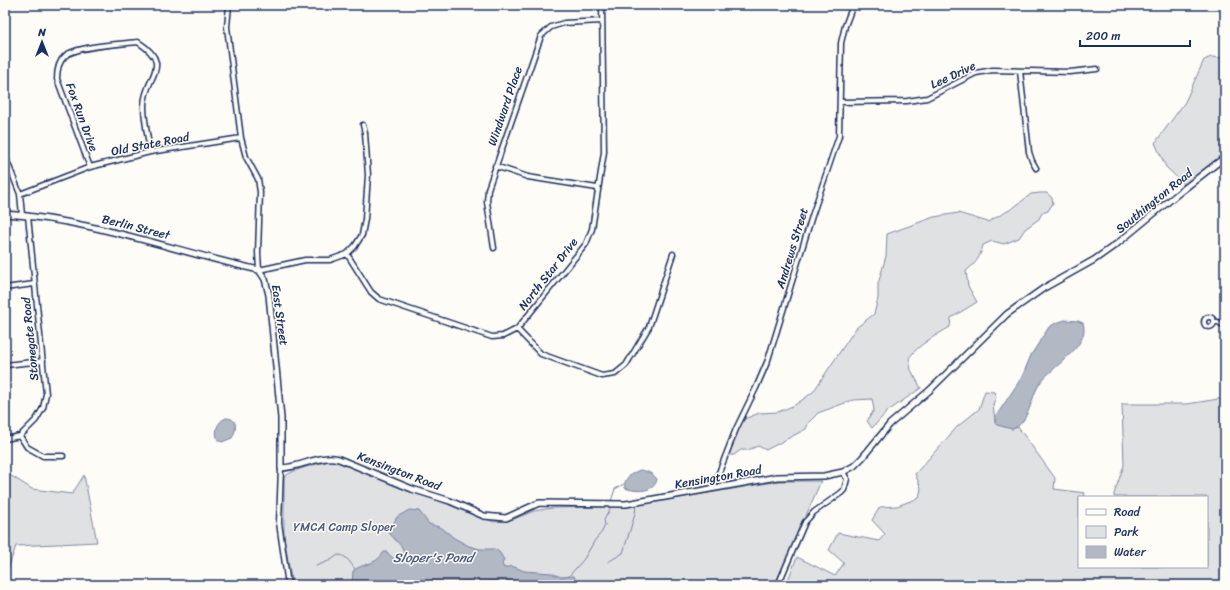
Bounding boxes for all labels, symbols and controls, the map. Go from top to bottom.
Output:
north arrow [22,22,62,62]
scale bar [1080,22,1190,48]
text: N [37,23,46,42]
text: 200 m [1086,25,1120,47]
street label: Lee Drive [927,55,979,95]
street label: Windward Place [481,63,529,149]
street label: Fox Run Drive [59,79,105,155]
street label: Old State Road [109,126,192,162]
street label: Southington Road [1110,162,1199,239]
street label: Andrews Street [769,205,815,292]
street label: Berlin Street [100,208,174,246]
street label: North Star Drive [512,233,584,315]
street label: East Street [265,283,295,347]
street label: Stonegate Road [15,295,45,382]
street label: Kensington Road [354,445,446,498]
street label: Kensington Road [673,458,765,495]
legend [1078,496,1208,568]
text: Road [1114,501,1141,523]
park label: YMCA Camp Sloper [293,516,396,538]
text: Park [1114,521,1139,543]
text: Water [1114,541,1147,563]
water label: Sloper's Pond [393,546,477,569]

